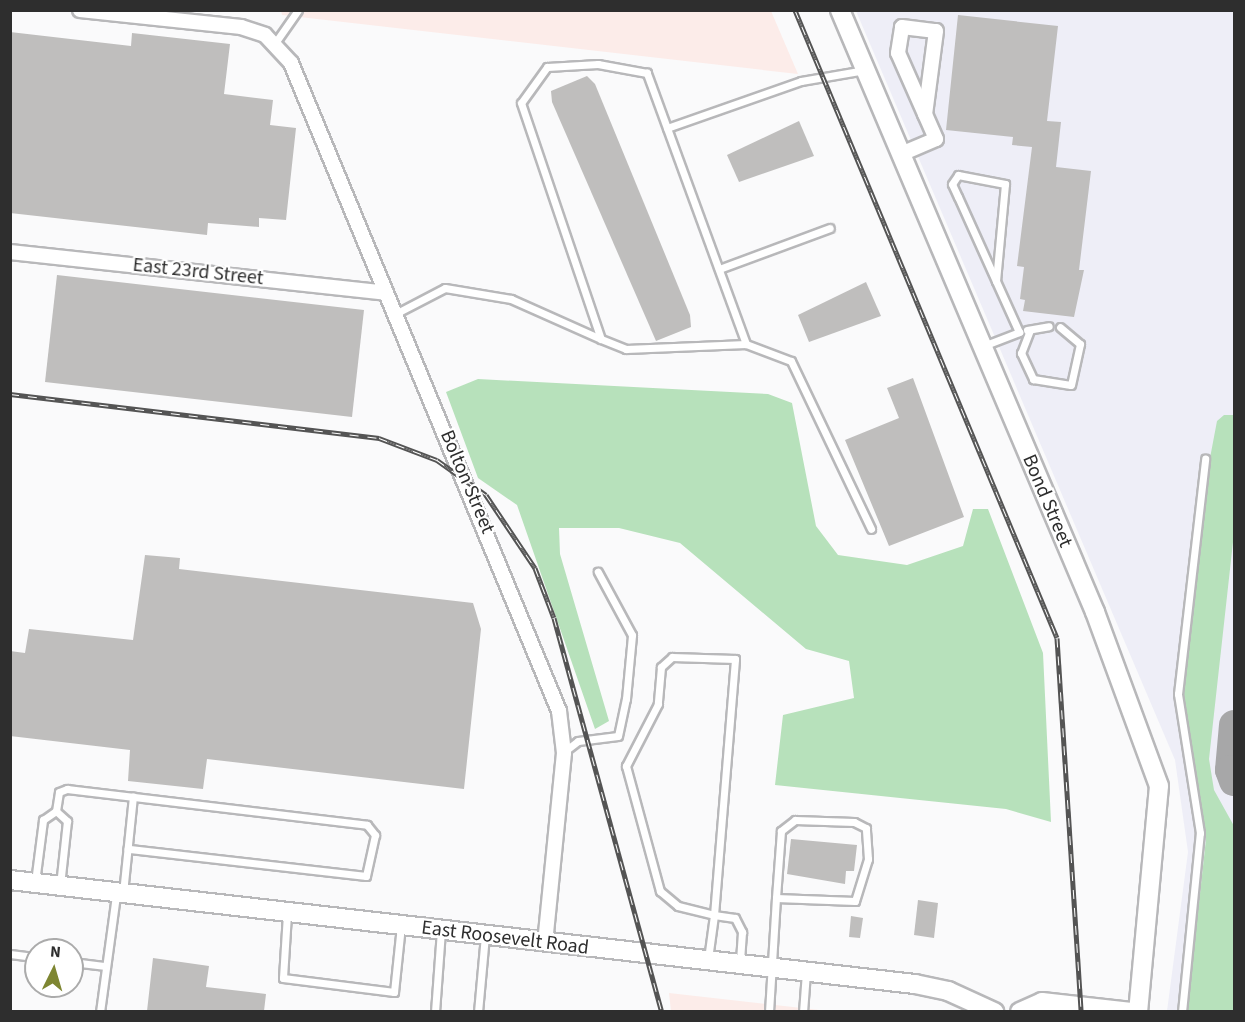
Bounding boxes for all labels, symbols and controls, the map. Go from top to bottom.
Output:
street label: East 23rd Street [132,253,264,291]
street label: Bolton Street [434,427,500,537]
street label: Bond Street [1017,451,1077,551]
street label: East Roosevelt Road [420,916,590,960]
north arrow [24,938,84,998]
text: N [49,941,62,963]

